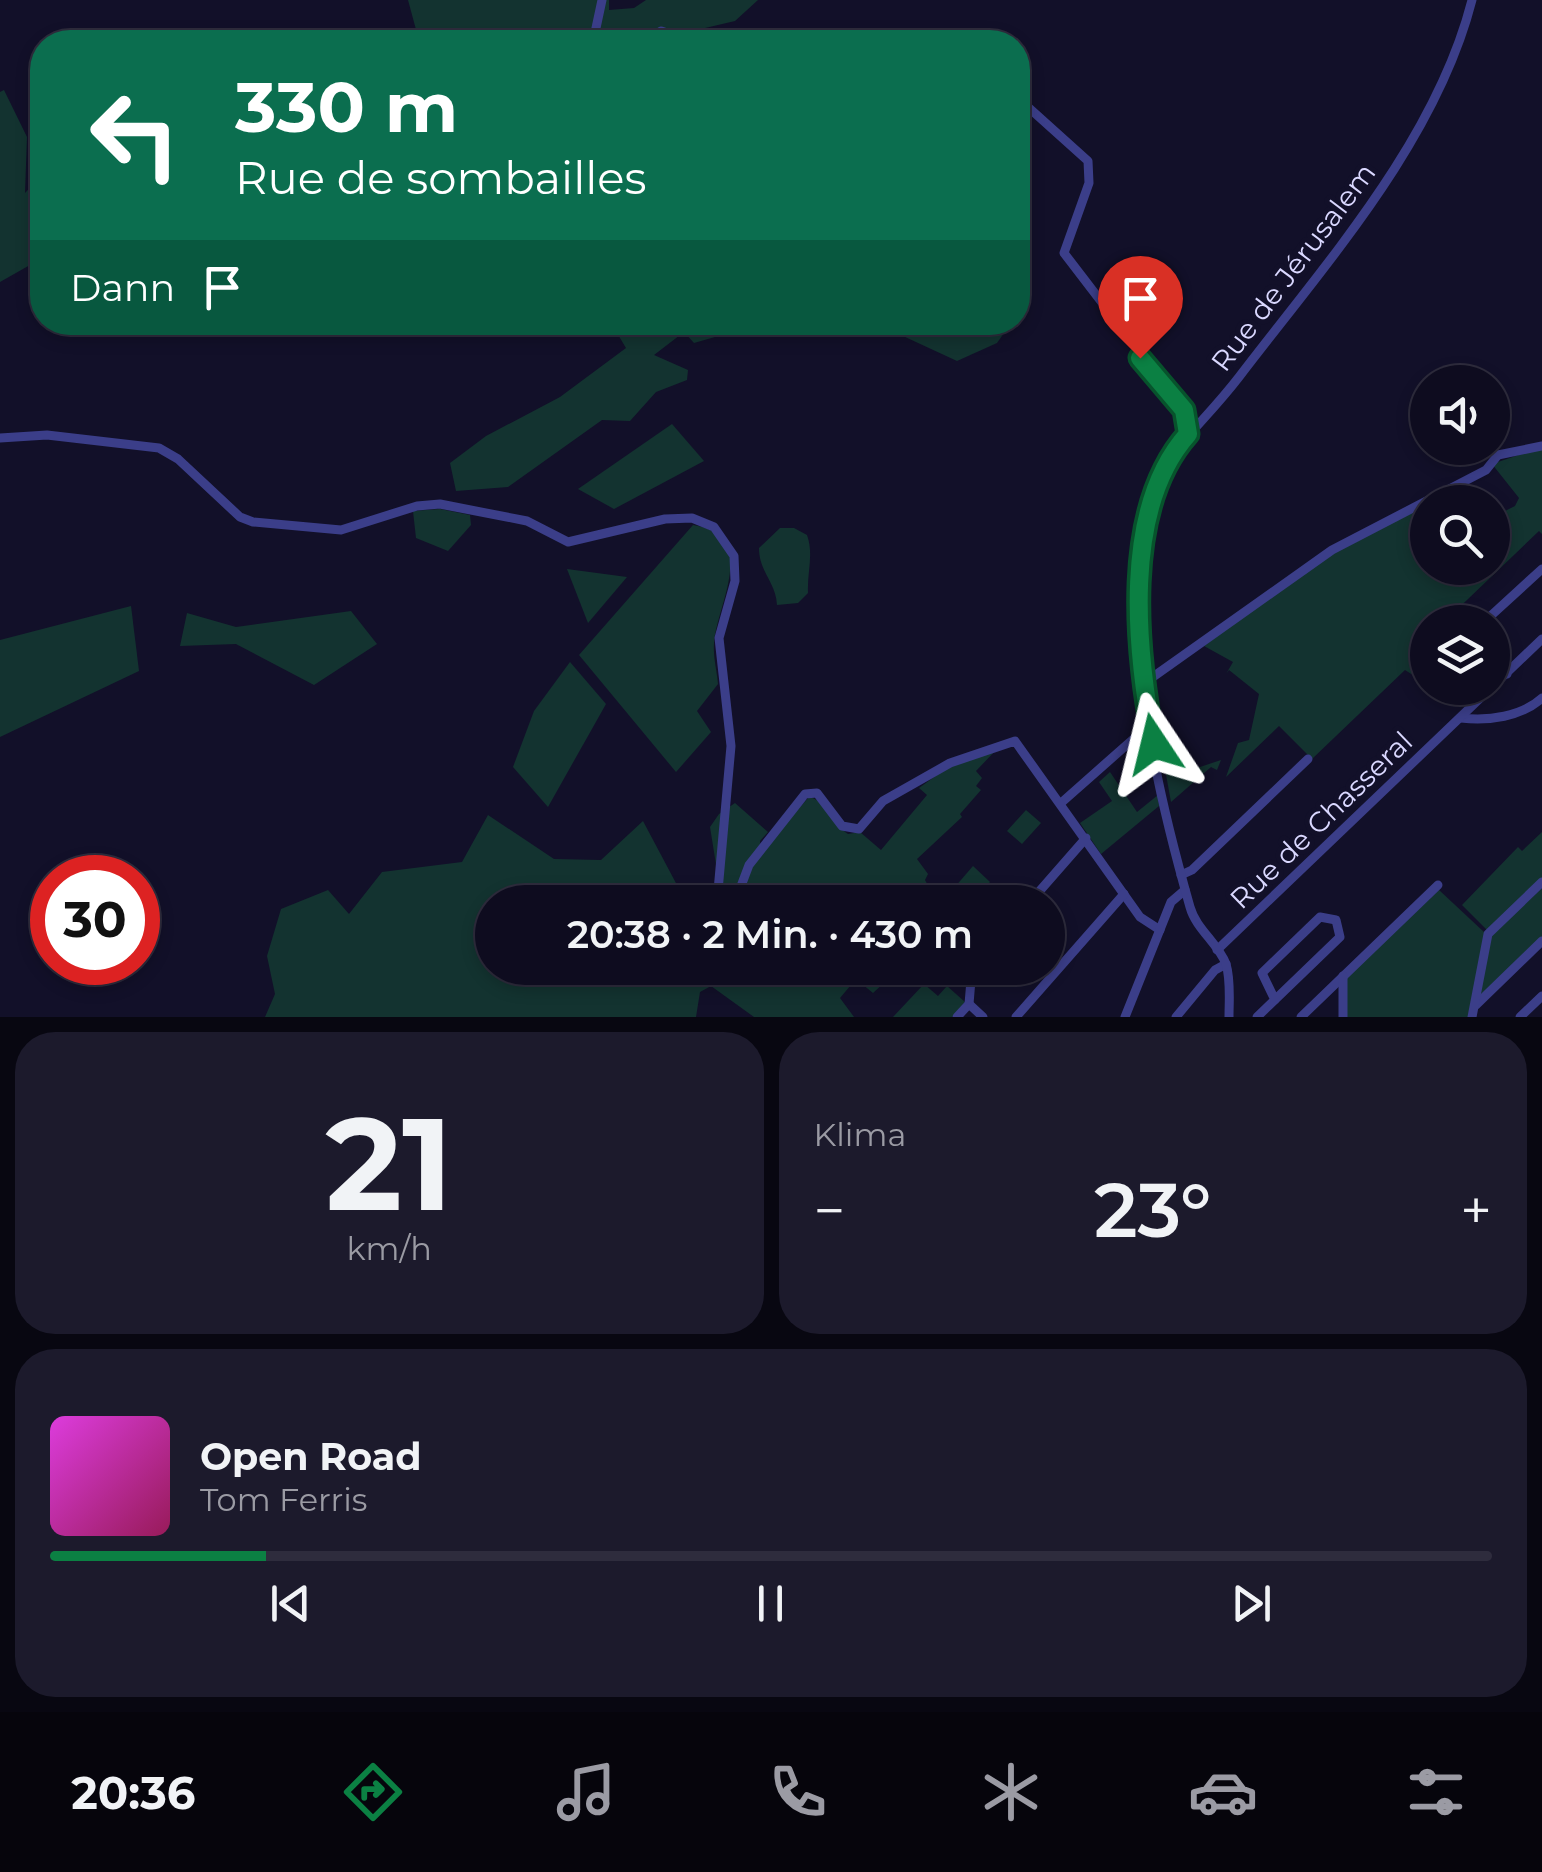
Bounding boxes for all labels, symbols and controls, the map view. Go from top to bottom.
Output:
text: 330 m [235,64,458,150]
icon: left [70,70,200,200]
text: Rue de sombailles [235,150,647,205]
street label: Rue de Jérusalem [1204,156,1382,378]
pin [1098,256,1183,359]
icon: arrive [195,260,250,315]
text: Dann [70,264,175,311]
icon: arrive [1113,271,1168,326]
map controls [1410,365,1510,705]
button: sound [1410,365,1510,465]
button: search [1410,485,1510,585]
button: layers [1410,605,1510,705]
position arrow [1102,692,1206,796]
street label: Rue de Chasseral [1223,724,1419,916]
speed limit sign: 30 [30,855,160,985]
text: 20:38 · 2 Min. · 430 m [567,911,973,958]
text: 21 [325,1084,453,1243]
text: Klima [814,1115,906,1154]
text: 23° [1094,1164,1212,1256]
text: − [814,1177,845,1244]
text: + [1460,1177,1492,1244]
text: km/h [347,1229,432,1268]
text: Open Road [200,1433,422,1480]
text: Tom Ferris [200,1480,367,1519]
icon: previous [263,1576,318,1631]
icon: pause [743,1576,798,1631]
icon: next [1224,1576,1279,1631]
icon: directions [338,1757,408,1827]
icon: music [551,1757,621,1827]
icon: phone [763,1757,833,1827]
icon: climate [976,1757,1046,1827]
icon: car [1188,1757,1258,1827]
icon: filters [1401,1757,1471,1827]
text: 20:36 [71,1765,195,1820]

